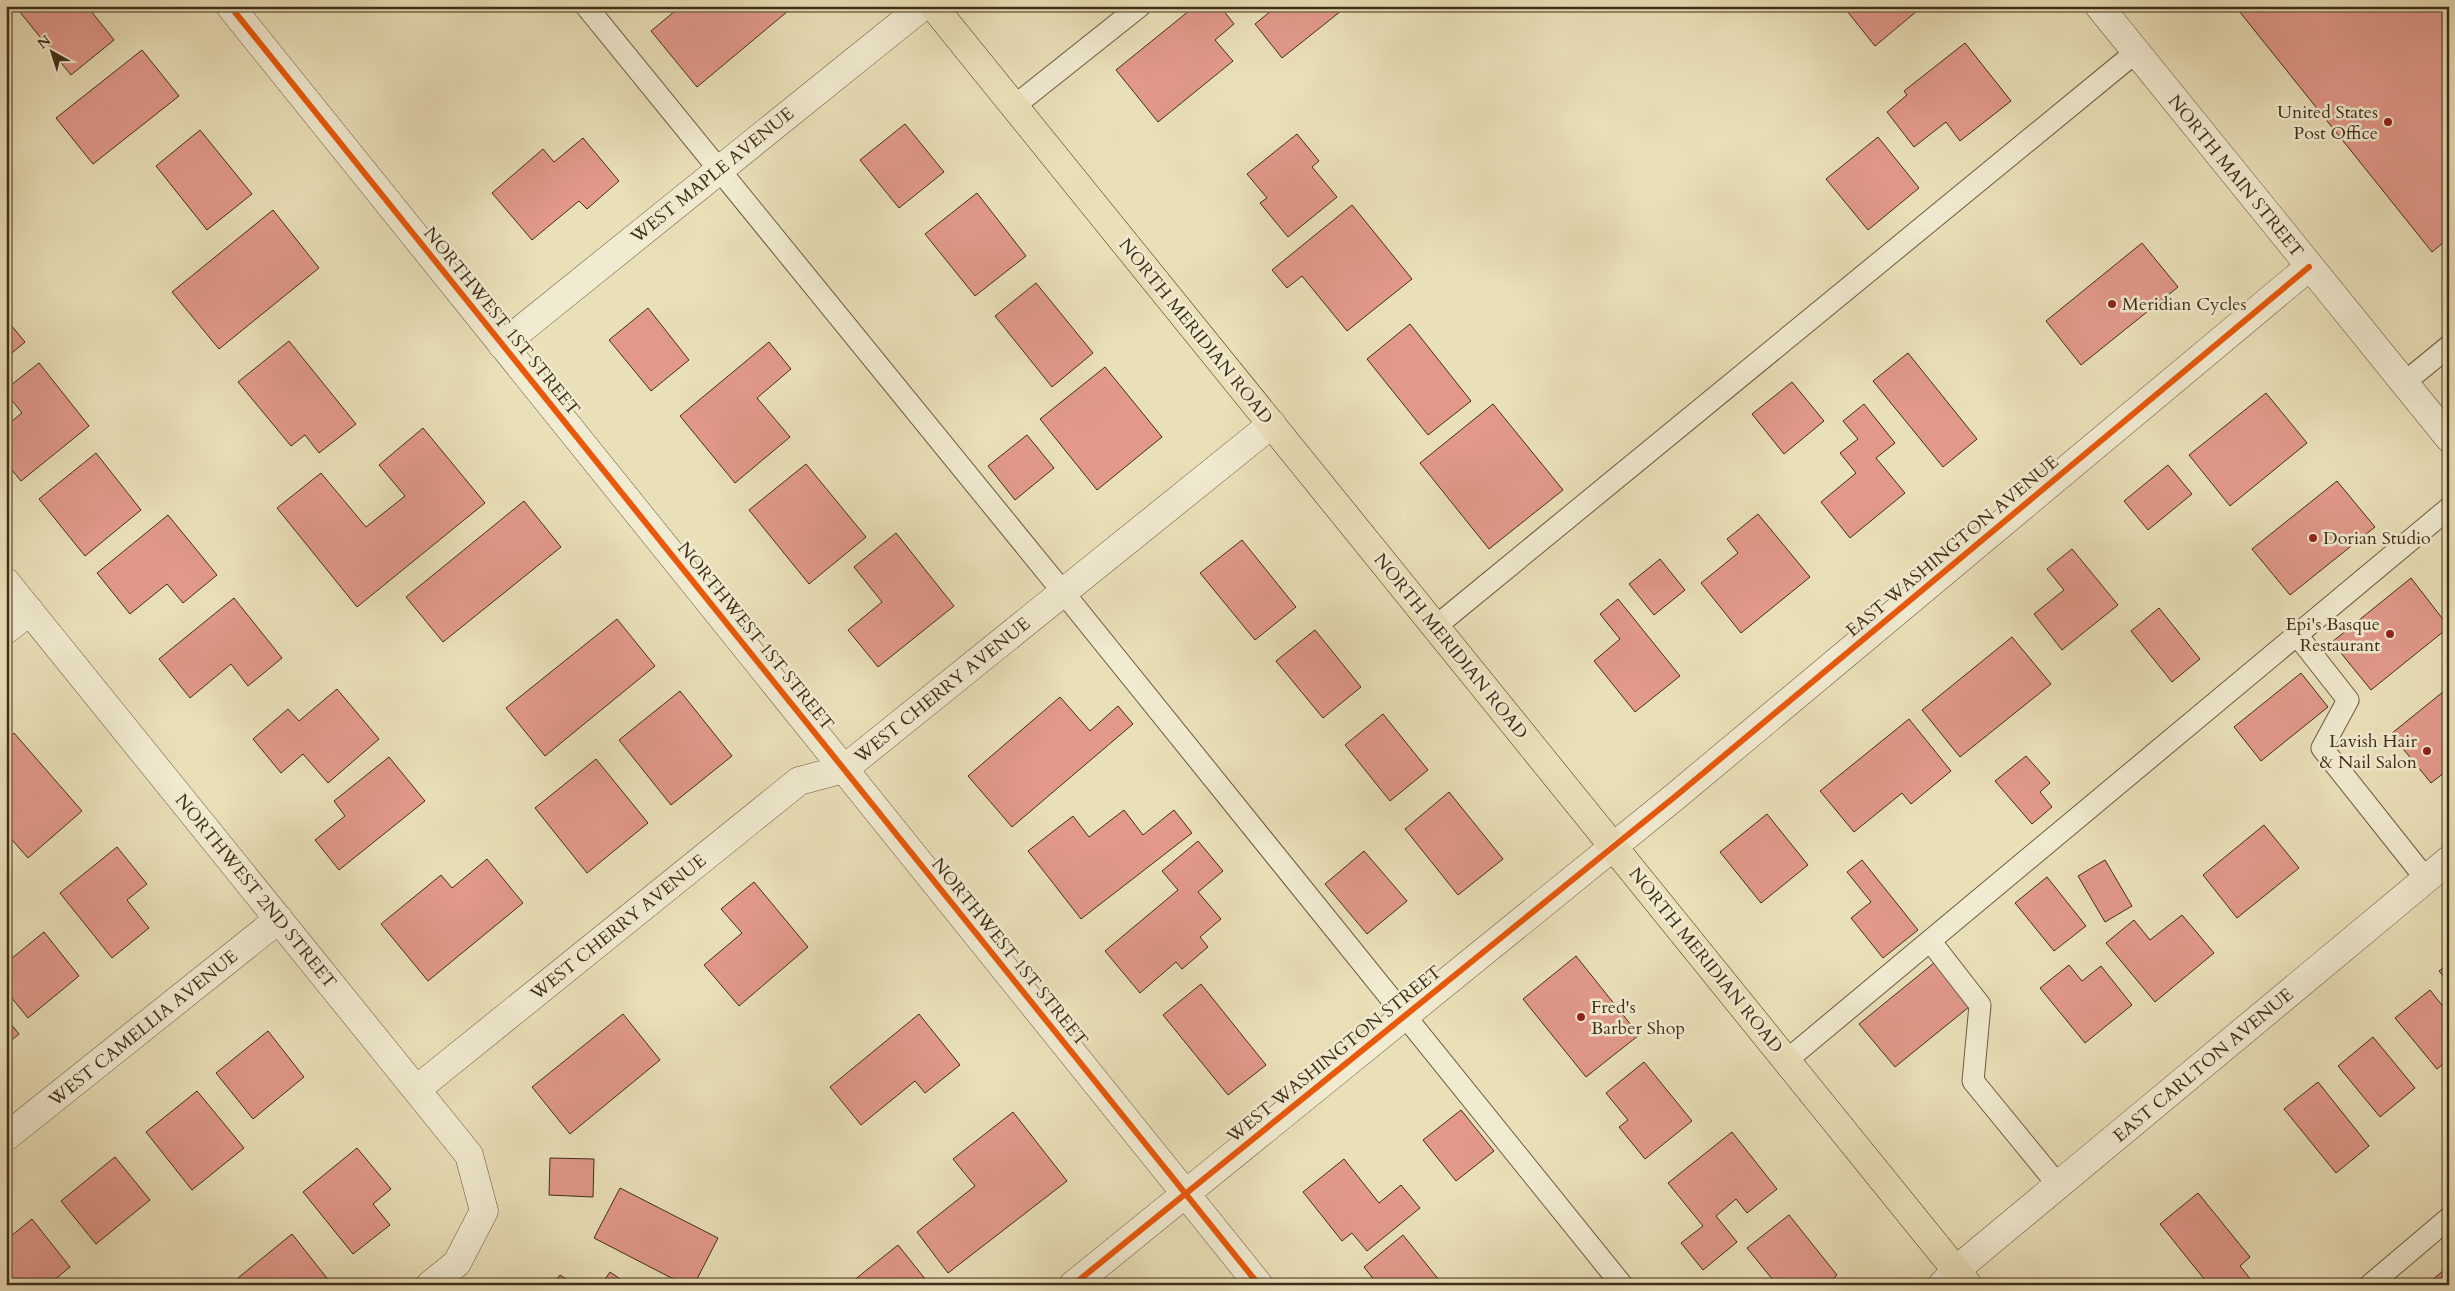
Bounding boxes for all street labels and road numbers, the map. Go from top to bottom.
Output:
street label: NORTH MAIN STREET [2162,90,2309,263]
street label: WEST MAPLE AVENUE [625,102,799,250]
street label: NORTHWEST 1ST STREET [418,222,586,421]
street label: NORTH MERIDIAN ROAD [1113,233,1278,429]
street label: EAST WASHINGTON AVENUE [1841,450,2064,643]
street label: NORTHWEST 1ST STREET [672,537,840,736]
street label: NORTH MERIDIAN ROAD [1368,548,1533,744]
street label: WEST CHERRY AVENUE [848,612,1035,770]
street label: NORTHWEST 2ND STREET [169,789,342,994]
street label: WEST CHERRY AVENUE [524,849,711,1007]
street label: NORTHWEST 1ST STREET [926,853,1094,1052]
street label: NORTH MERIDIAN ROAD [1623,862,1788,1058]
street label: WEST CAMELLIA AVENUE [43,944,243,1113]
street label: WEST WASHINGTON STREET [1221,960,1447,1150]
street label: EAST CARLTON AVENUE [2108,982,2299,1148]

